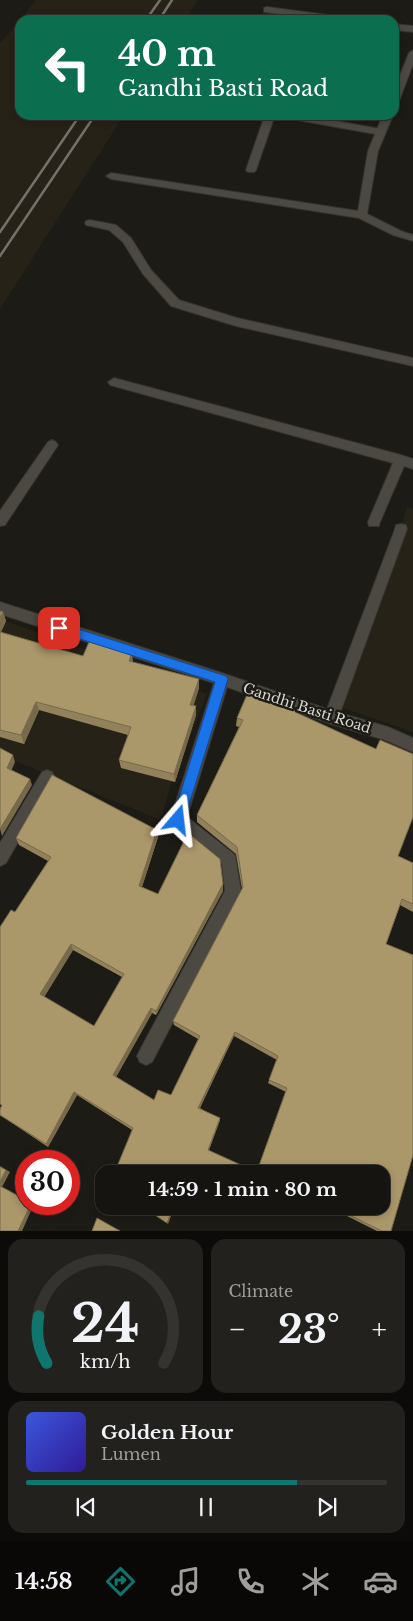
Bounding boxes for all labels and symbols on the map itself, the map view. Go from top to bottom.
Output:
pin [38,607,80,649]
street label: Gandhi Basti Road [241,679,374,737]
position arrow [151,793,203,845]
speed limit sign: 30 [15,1150,80,1215]

